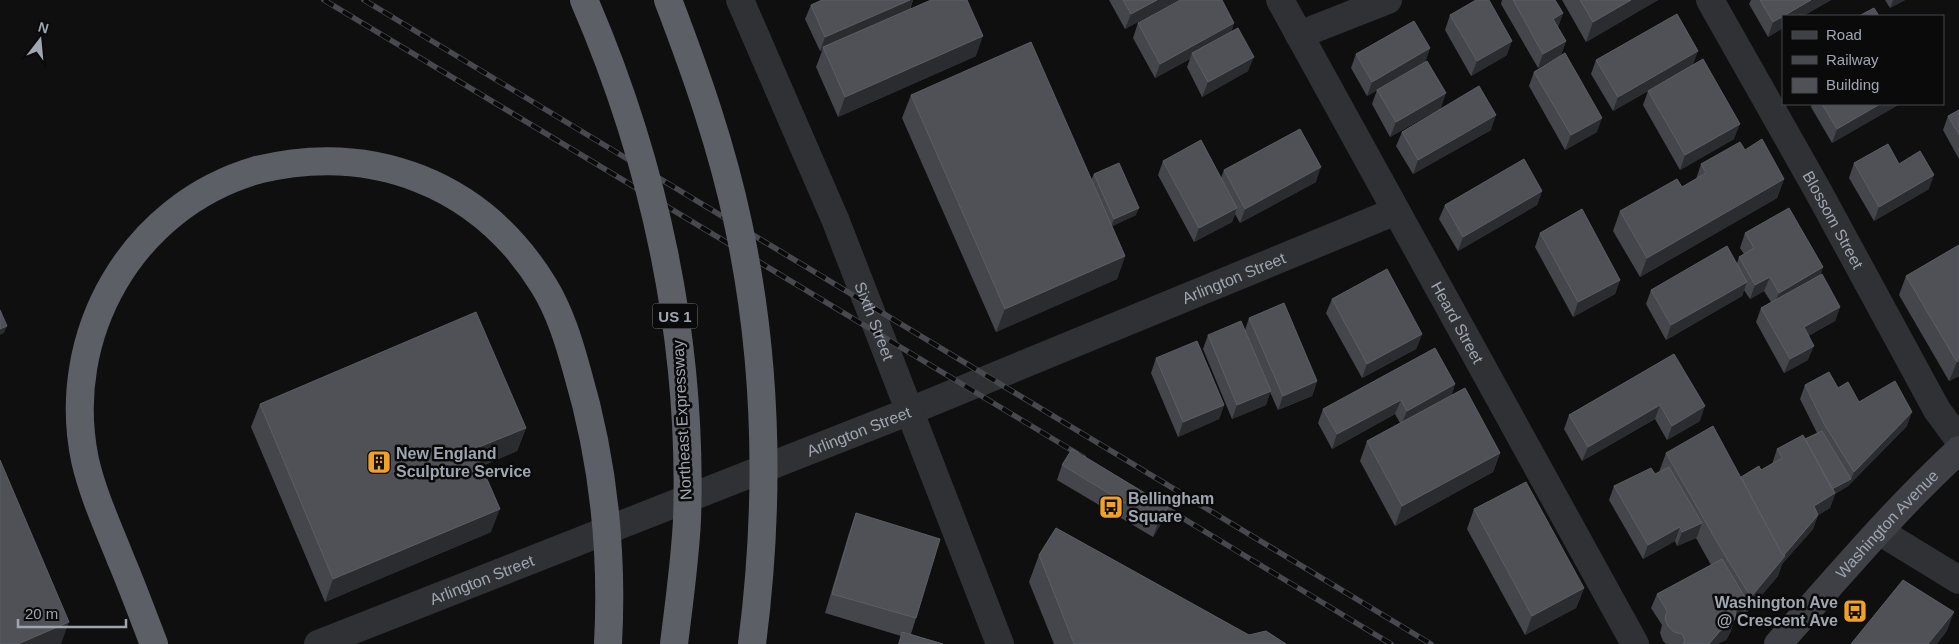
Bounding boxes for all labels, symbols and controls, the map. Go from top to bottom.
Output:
north arrow [15,15,65,65]
legend [1782,15,1944,105]
text: N [37,18,51,37]
text: Road [1826,26,1862,43]
text: Railway [1826,51,1879,68]
text: Building [1826,76,1879,93]
street label: Blossom Street [1800,168,1867,272]
street label: Arlington Street [1179,249,1288,307]
street label: Heard Street [1428,278,1487,367]
street label: Sixth Street [852,279,898,363]
road number: US 1 [652,304,698,328]
street label: Northeast Expressway [669,340,695,500]
street label: Arlington Street [804,403,914,459]
place label: New England Sculpture Service [396,445,531,480]
building icon: New England Sculpture Service [366,449,392,475]
street label: Washington Avenue [1832,466,1941,581]
place label: Bellingham Square [1128,490,1214,525]
bus stop icon: Bellingham Square [1098,494,1124,520]
street label: Arlington Street [427,551,537,608]
place label: Washington Ave @ Crescent Ave [1714,594,1838,629]
scale bar [18,596,125,628]
bus stop icon: Washington Ave @ Crescent Ave [1842,598,1868,624]
text: 20 m [25,605,58,622]

